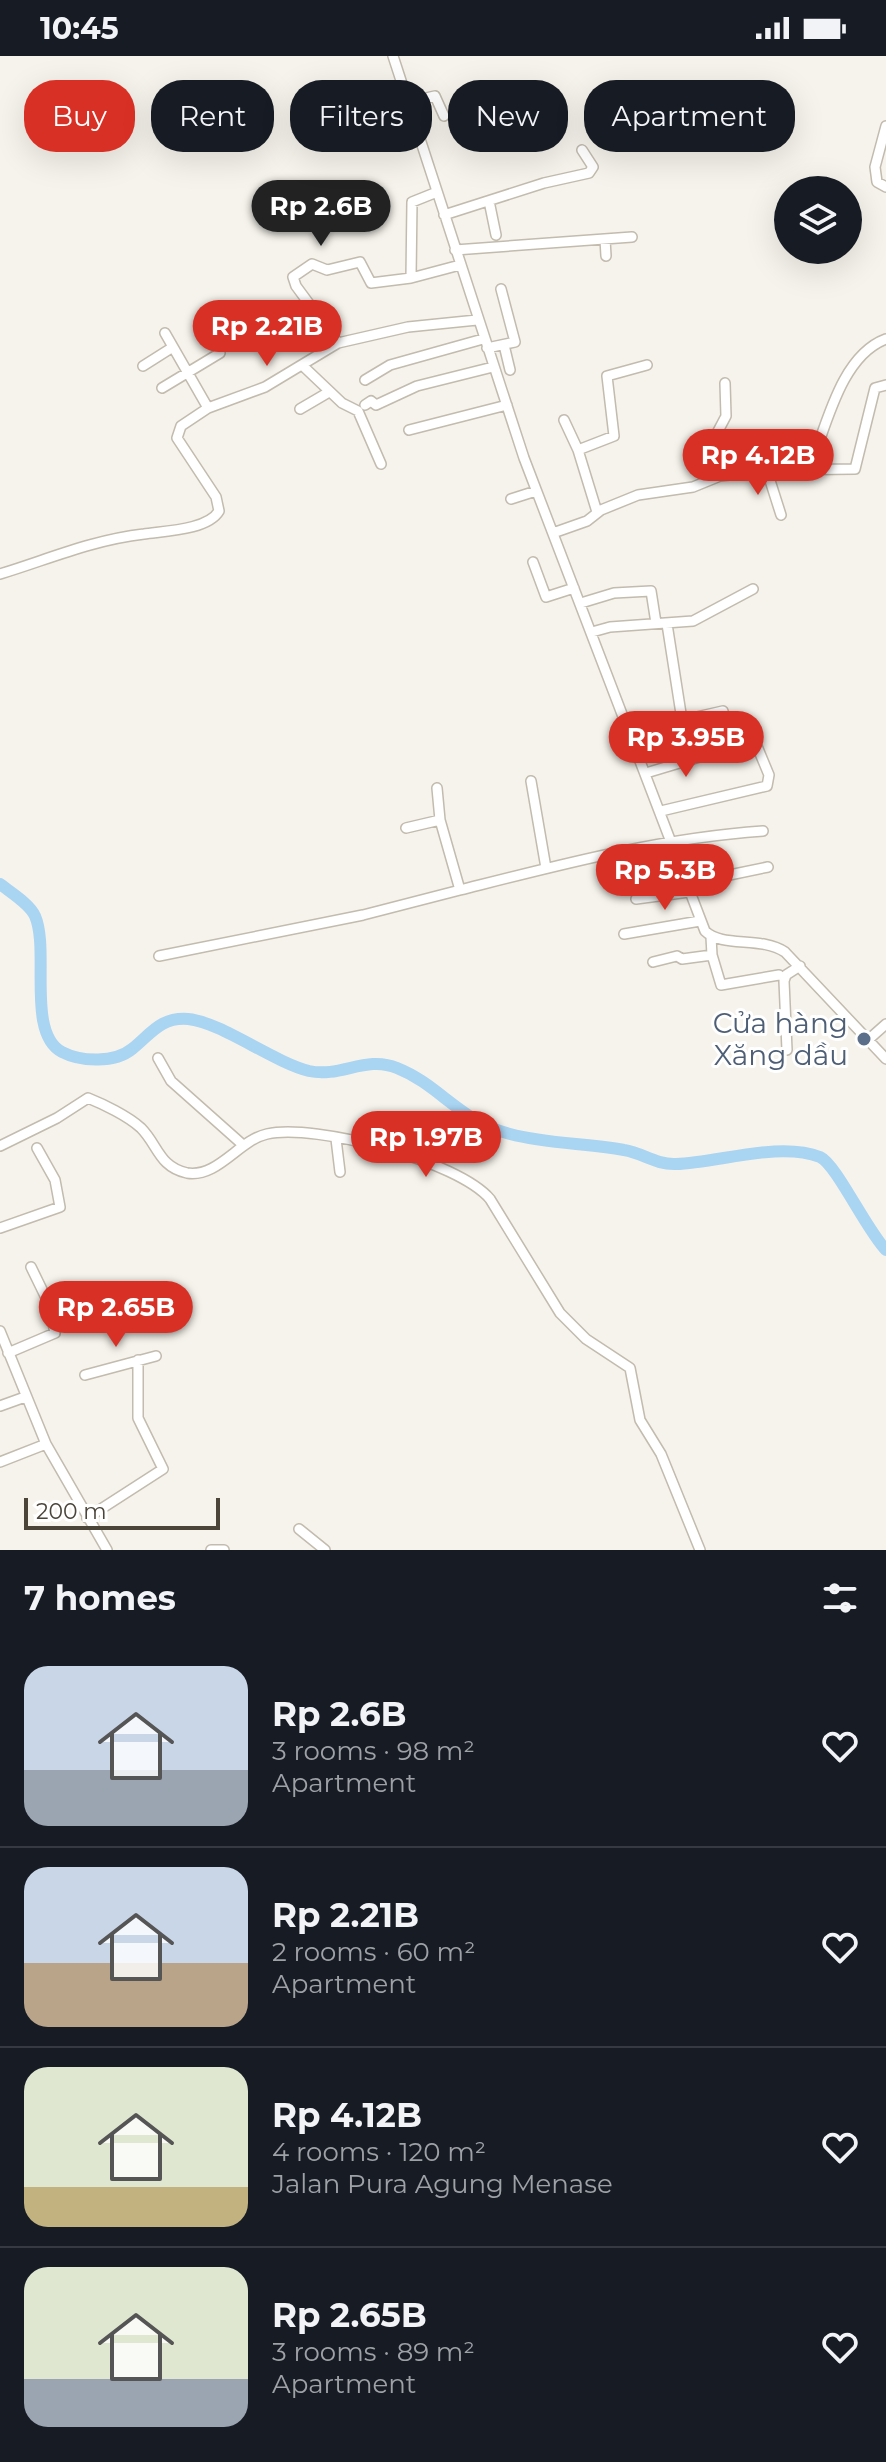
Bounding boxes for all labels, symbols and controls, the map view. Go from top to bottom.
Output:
text: 10:45 [40,10,119,47]
chip: Buy [24,80,135,152]
chip: Rent [151,80,274,152]
chip: Filters [290,80,432,152]
chip: New [448,80,568,152]
chip: Apartment [584,80,795,152]
map controls [774,176,862,264]
button: layers [774,176,862,264]
pin: Rp 2.6B [247,180,395,248]
text: Rp 2.6B [270,190,372,222]
pin: Rp 2.21B [184,300,350,368]
text: Rp 2.21B [211,310,323,342]
pin: Rp 4.12B [675,429,841,497]
text: Rp 4.12B [701,439,815,471]
pin: Rp 3.95B [603,711,769,779]
text: Rp 3.95B [627,721,745,753]
pin: Rp 5.3B [591,844,739,912]
text: Rp 5.3B [614,854,716,886]
place label: Cửa hàng Xăng dầu [713,1006,848,1072]
marker: Cửa hàng Xăng dầu [855,1030,873,1048]
pin: Rp 1.97B [343,1111,509,1179]
text: Rp 1.97B [369,1121,483,1153]
pin: Rp 2.65B [33,1281,199,1349]
text: Rp 2.65B [57,1291,175,1323]
scale bar [24,1494,220,1530]
text: 200 m [36,1498,107,1525]
icon: filters [818,1576,862,1620]
text: 7 homes [24,1577,176,1619]
text: Rp 2.6B [272,1693,407,1735]
icon: home [88,1698,184,1794]
icon: heart [818,1724,862,1768]
text: 3 rooms · 98 m² [272,1735,475,1767]
text: Apartment [272,1767,416,1799]
text: Rp 2.21B [272,1894,419,1936]
icon: home [88,1899,184,1995]
icon: heart [818,1925,862,1969]
text: 2 rooms · 60 m² [272,1936,475,1968]
text: Apartment [272,1968,416,2000]
text: Rp 4.12B [272,2094,422,2136]
icon: home [88,2099,184,2195]
icon: heart [818,2125,862,2169]
text: 4 rooms · 120 m² [272,2136,486,2168]
text: Jalan Pura Agung Menase [272,2168,613,2200]
text: Rp 2.65B [272,2294,427,2336]
icon: home [88,2299,184,2395]
icon: heart [818,2325,862,2369]
text: 3 rooms · 89 m² [272,2336,475,2368]
text: Apartment [272,2368,416,2400]

